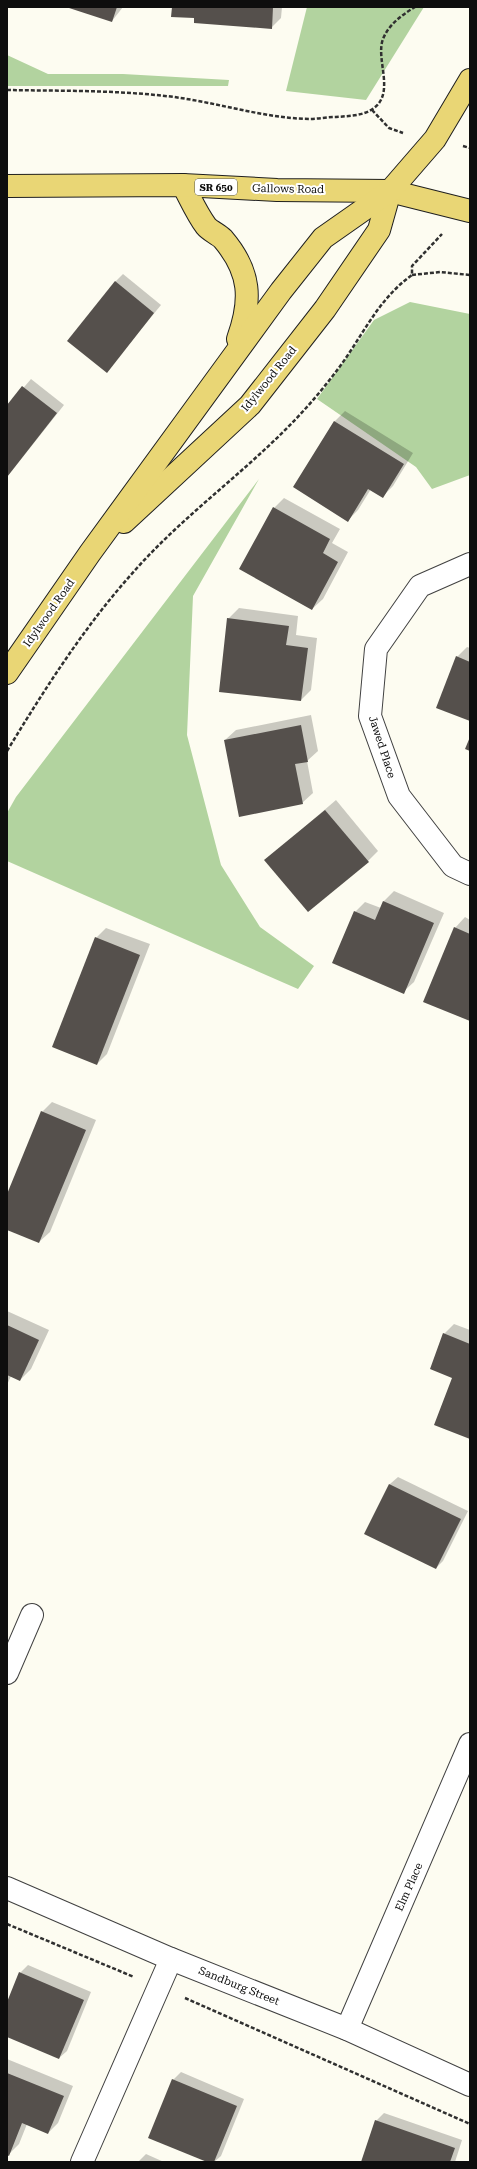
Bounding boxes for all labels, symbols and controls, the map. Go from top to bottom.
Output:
road number: SR 650 [195,179,237,195]
street label: Gallows Road [252,182,324,196]
street label: Idylwood Road [239,344,299,414]
street label: Idylwood Road [21,576,77,650]
street label: Jawed Place [366,714,398,780]
street label: Elm Place [393,1861,425,1913]
street label: Sandburg Street [197,1964,281,2008]

